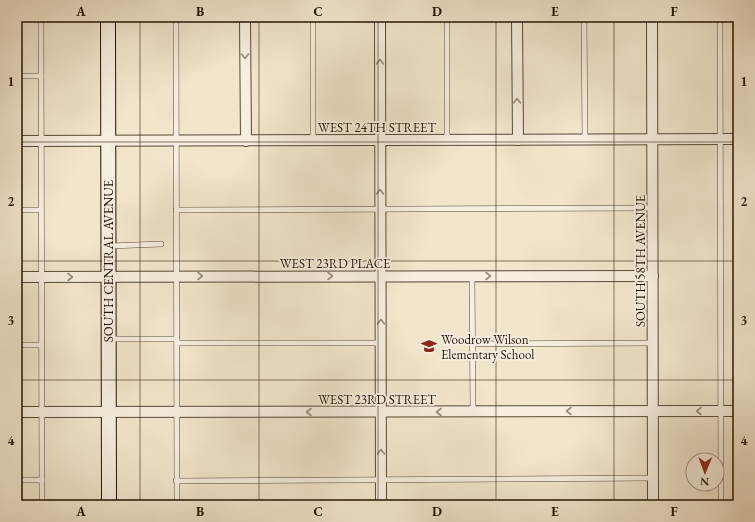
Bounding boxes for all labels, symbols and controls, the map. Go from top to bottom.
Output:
text: A [75,3,86,20]
text: B [196,3,204,20]
text: C [313,3,323,20]
text: D [432,3,442,20]
text: E [551,3,559,20]
text: F [670,3,678,20]
one-way arrow [241,53,249,59]
one-way arrow [376,59,384,65]
text: 1 [8,73,15,90]
text: 1 [741,73,748,90]
one-way arrow [513,98,521,104]
street label: WEST 24TH STREET [318,119,436,136]
street label: SOUTH CENTRAL AVENUE [100,180,117,342]
one-way arrow [376,189,384,195]
text: 2 [8,193,15,210]
text: 2 [741,193,748,210]
street label: SOUTH 58TH AVENUE [632,195,649,327]
street label: WEST 23RD PLACE [280,255,390,272]
one-way arrow [197,272,203,280]
one-way arrow [327,272,333,280]
one-way arrow [485,272,491,280]
one-way arrow [67,273,73,281]
text: 3 [8,312,15,329]
text: 3 [741,312,748,329]
one-way arrow [377,319,385,325]
place label: Woodrow Wilson Elementary School [441,331,534,363]
school or university icon: Woodrow Wilson Elementary School [420,337,438,355]
street label: WEST 23RD STREET [318,391,436,408]
one-way arrow [566,407,572,415]
one-way arrow [696,407,702,415]
one-way arrow [306,408,312,416]
one-way arrow [436,408,442,416]
text: 4 [8,432,15,449]
text: 4 [741,432,748,449]
one-way arrow [377,449,385,455]
north arrow [685,452,725,492]
text: N [700,475,709,489]
text: A [75,503,86,520]
text: B [196,503,204,520]
text: C [313,503,323,520]
text: D [432,503,442,520]
text: E [551,503,559,520]
text: F [670,503,678,520]

